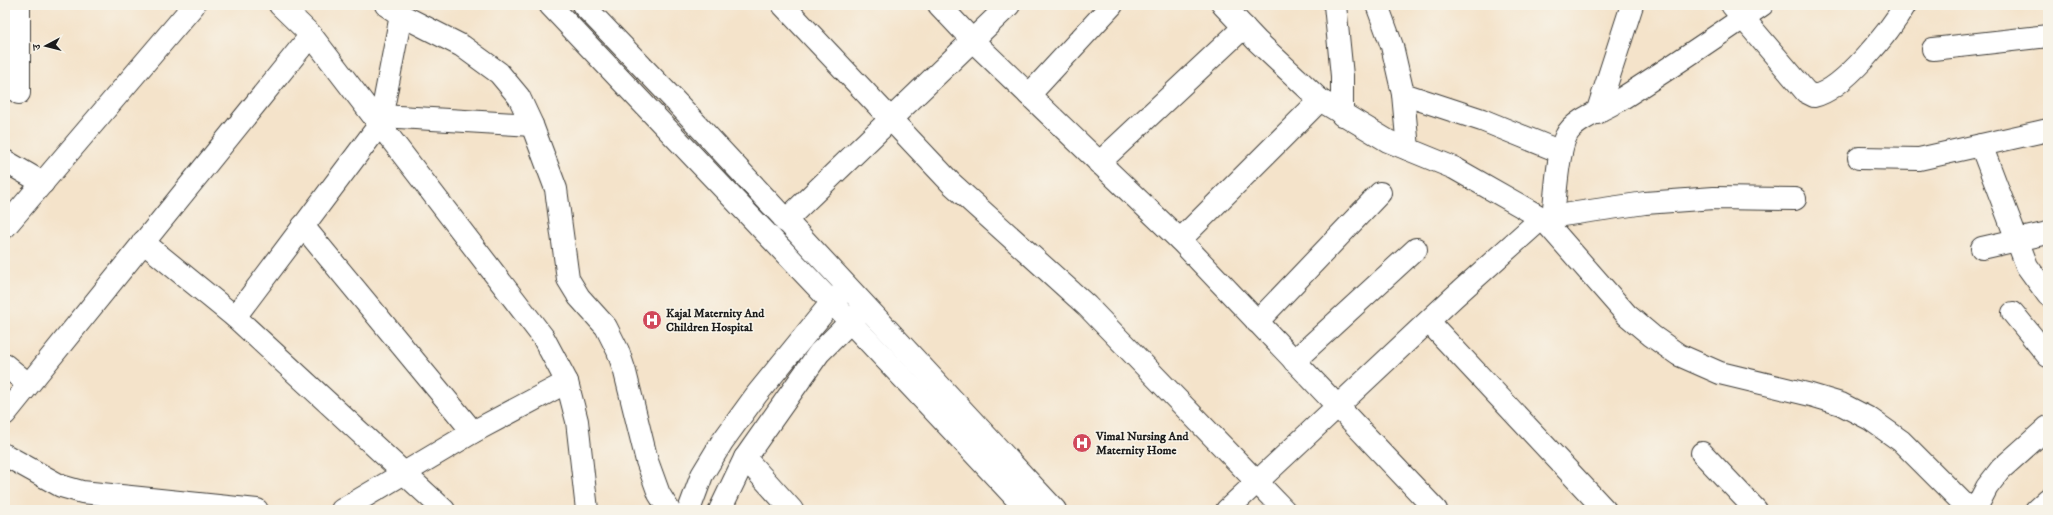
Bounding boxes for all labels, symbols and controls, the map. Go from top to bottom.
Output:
north arrow [26,26,66,66]
text: उ [30,42,44,52]
place label: Kajal Maternity And Children Hospital [666,306,765,335]
hospital icon: Kajal Maternity And Children Hospital [641,309,663,331]
place label: Vimal Nursing And Maternity Home [1095,429,1189,458]
hospital icon: Vimal Nursing And Maternity Home [1071,432,1093,454]

